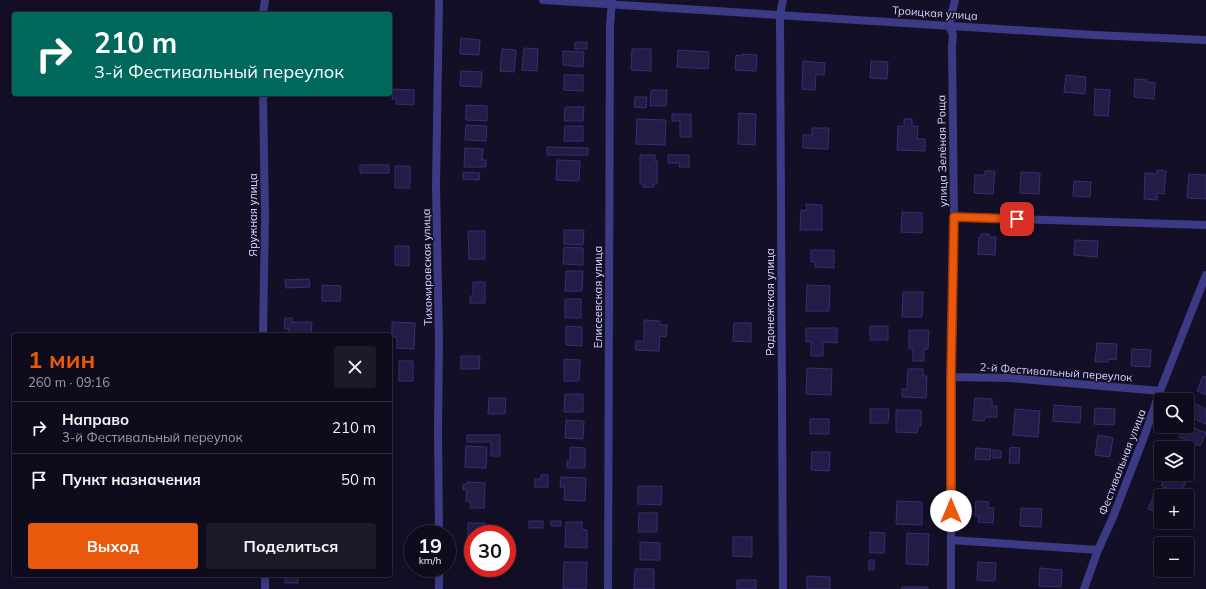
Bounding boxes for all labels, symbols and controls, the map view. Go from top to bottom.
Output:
street label: Троицкая улица [892,3,978,23]
text: 210 m [94,25,177,60]
icon: right [28,28,80,80]
text: 3-й Фестивальный переулок [94,60,344,83]
street label: улица Зелёная Роща [934,95,950,207]
street label: Яружная улица [246,173,260,257]
pin [1000,202,1034,236]
street label: Тихомировская улица [419,208,435,326]
icon: arrive [1006,208,1028,230]
street label: Елисеевская улица [591,246,605,348]
street label: Радонежская улица [763,248,777,356]
text: 1 мин [28,344,95,374]
button: close [334,346,376,388]
street label: 2-й Фестивальный переулок [979,360,1133,384]
text: 260 m · 09:16 [28,374,110,390]
map controls [1154,393,1194,577]
button: search [1154,393,1194,433]
street label: Фестивальная улица [1095,407,1149,517]
text: Направо [62,410,129,429]
icon: right [28,417,50,439]
text: 210 m [332,418,376,437]
text: 3-й Фестивальный переулок [62,429,243,445]
button: layers [1154,441,1194,481]
icon: arrive [28,469,50,491]
text: Пункт назначения [62,470,201,489]
text: 50 m [341,470,376,489]
button: + [1154,489,1194,529]
position arrow [930,490,972,532]
button: Выход [28,523,198,569]
button: Поделиться [206,523,376,569]
speed limit sign: 30 [464,525,516,577]
text: 19 [418,533,442,558]
button: − [1154,537,1194,577]
text: km/h [419,554,441,567]

